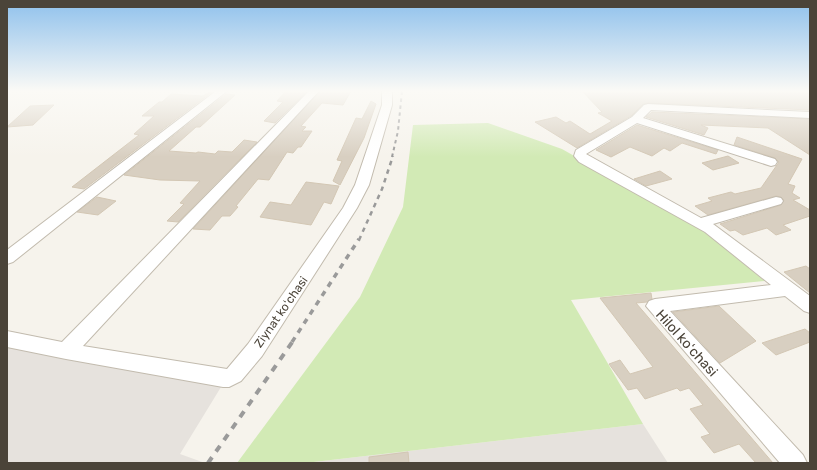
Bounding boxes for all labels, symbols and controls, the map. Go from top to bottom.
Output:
street label: Ziynat koʻchasi [251,274,311,350]
street label: Hilol koʻchasi [652,306,721,380]

